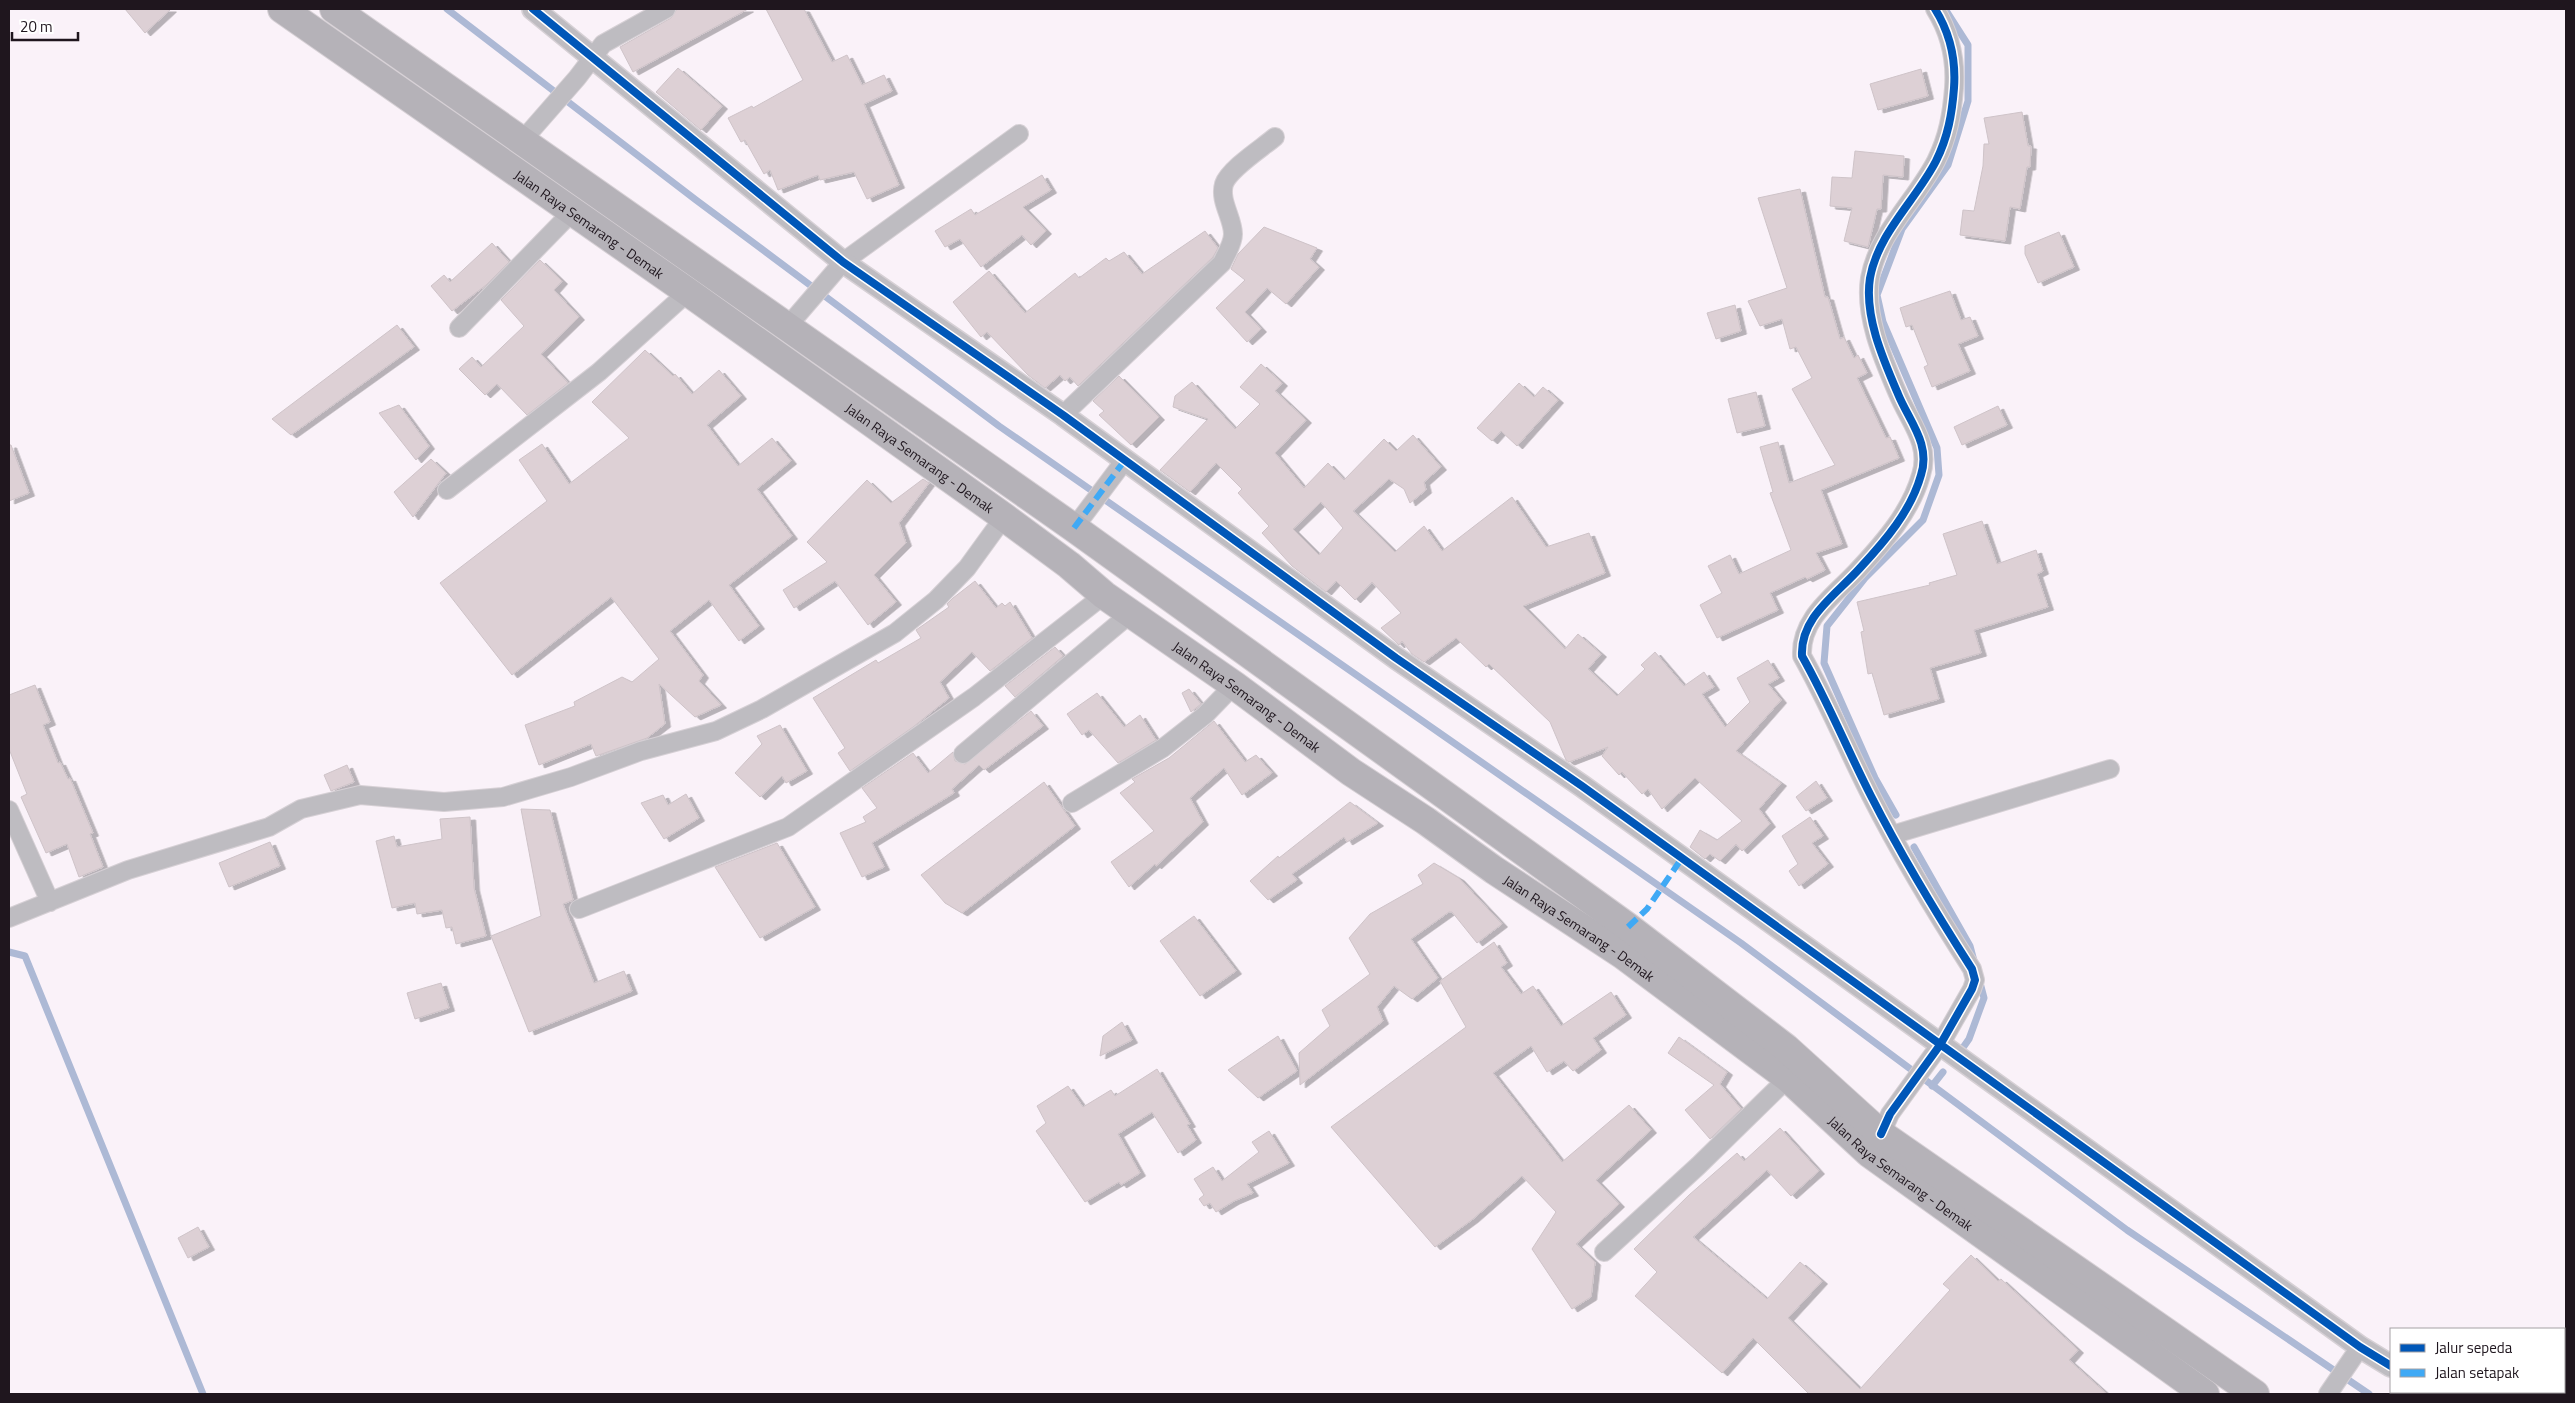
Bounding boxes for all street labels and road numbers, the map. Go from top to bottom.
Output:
street label: Jalan Raya Semarang - Demak [511,164,669,283]
street label: Jalan Raya Semarang - Demak [842,397,999,518]
street label: Jalan Raya Semarang - Demak [1169,635,1326,757]
street label: Jalan Raya Semarang - Demak [1500,869,1660,986]
street label: Jalan Raya Semarang - Demak [1824,1110,1978,1235]

